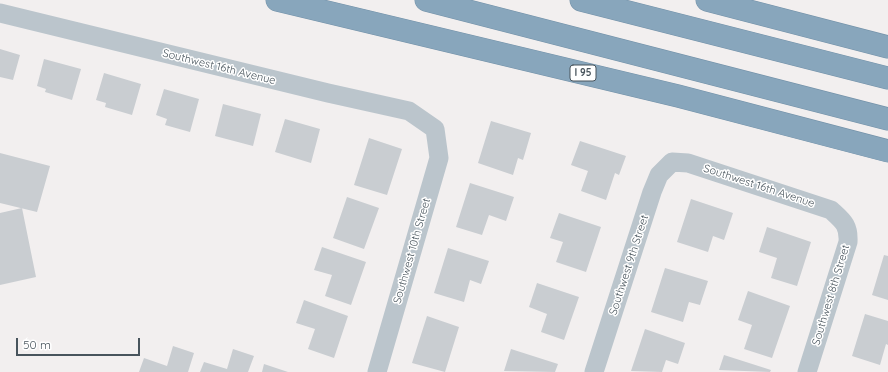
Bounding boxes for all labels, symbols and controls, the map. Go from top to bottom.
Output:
street label: Southwest 16th Avenue [161,47,277,87]
road number: I 95 [570,65,596,81]
street label: Southwest 16th Avenue [702,162,816,210]
street label: Southwest 10th Street [391,197,433,305]
street label: Southwest 9th Street [607,213,651,317]
street label: Southwest 8th Street [809,243,853,347]
scale bar [18,330,142,356]
text: 50 m [23,337,51,352]

